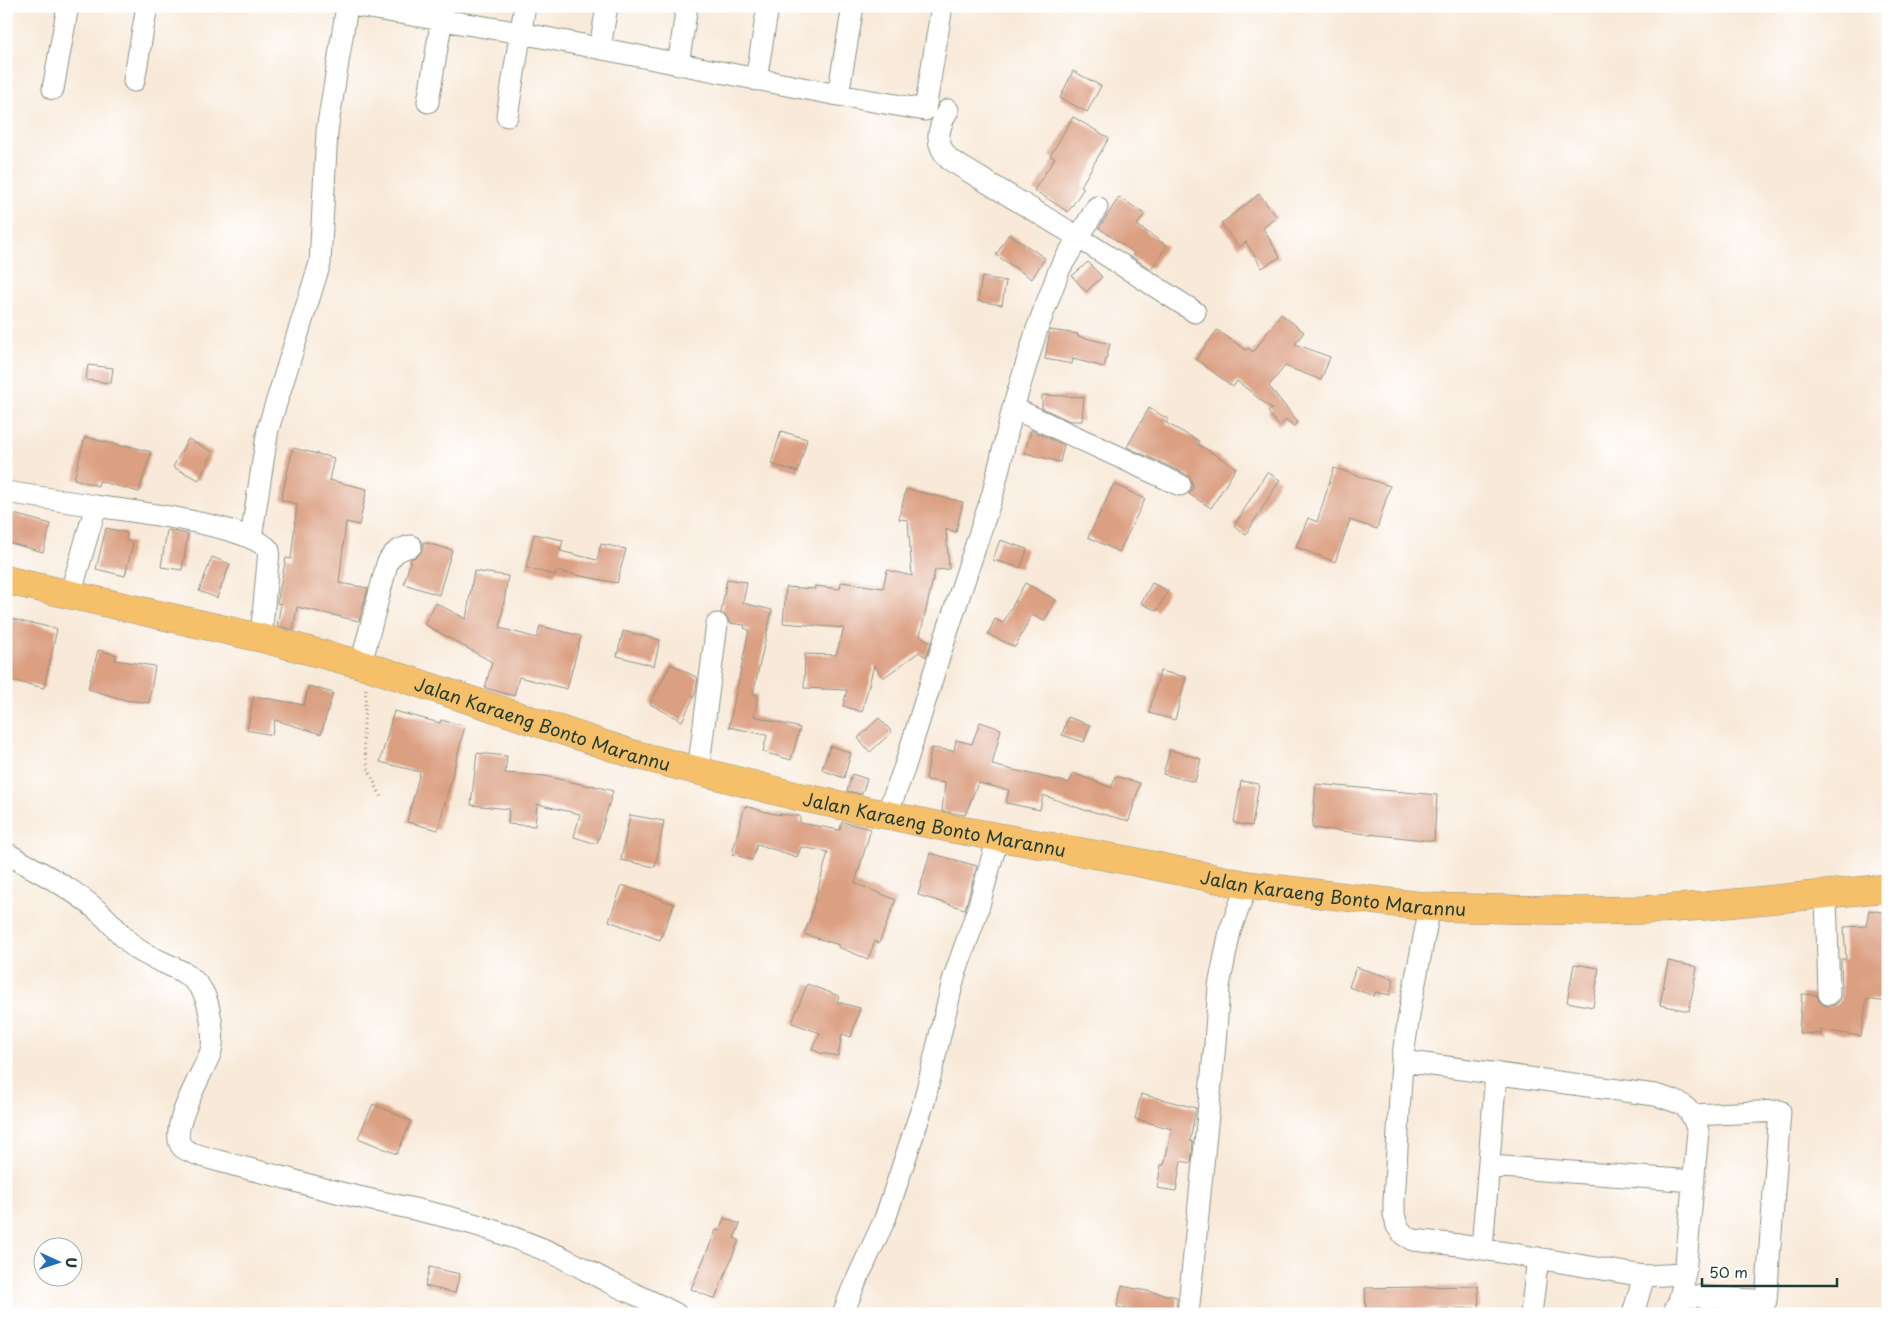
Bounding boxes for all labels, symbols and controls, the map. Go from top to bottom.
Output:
street label: Jalan Karaeng Bonto Marannu [411,669,674,777]
street label: Jalan Karaeng Bonto Marannu [801,784,1068,863]
street label: Jalan Karaeng Bonto Marannu [1198,862,1466,921]
north arrow [32,1238,82,1288]
scale bar [1702,1255,1836,1287]
text: U [61,1257,82,1269]
text: 50 m [1709,1260,1748,1283]

